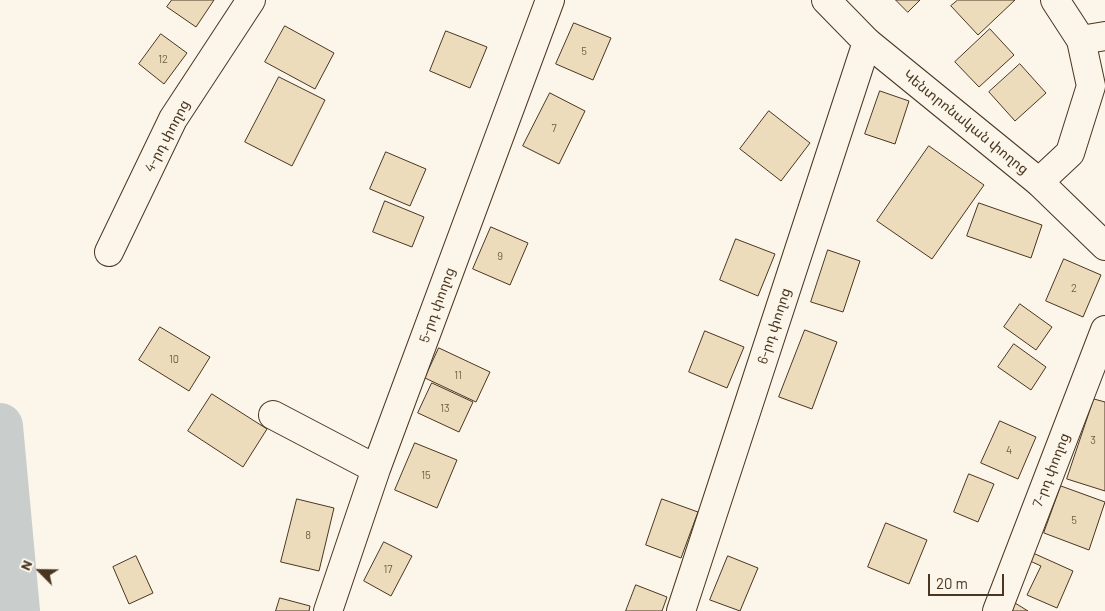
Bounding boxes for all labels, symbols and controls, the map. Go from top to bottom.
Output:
house number: 5 [581,44,587,58]
house number: 12 [158,52,168,66]
street label: Կենտրոնական փողոց [900,66,1032,178]
street label: 4-րդ փողոց [141,97,193,175]
house number: 7 [551,121,557,135]
house number: 9 [497,249,503,263]
street label: 5-րդ փողոց [416,265,458,345]
house number: 2 [1071,281,1077,295]
street label: 6-րդ փողոց [754,286,794,366]
house number: 10 [169,352,179,366]
house number: 11 [454,368,462,382]
house number: 13 [440,401,450,415]
street label: 7-րդ փողոց [1029,430,1073,510]
house number: 3 [1090,433,1096,447]
house number: 4 [1006,443,1012,457]
house number: 15 [421,468,431,482]
house number: 5 [1071,513,1077,527]
house number: 8 [305,528,311,542]
north arrow [15,546,65,596]
text: N [16,557,35,573]
house number: 17 [383,562,393,576]
scale bar [930,564,1006,596]
text: 20 m [936,574,968,592]

